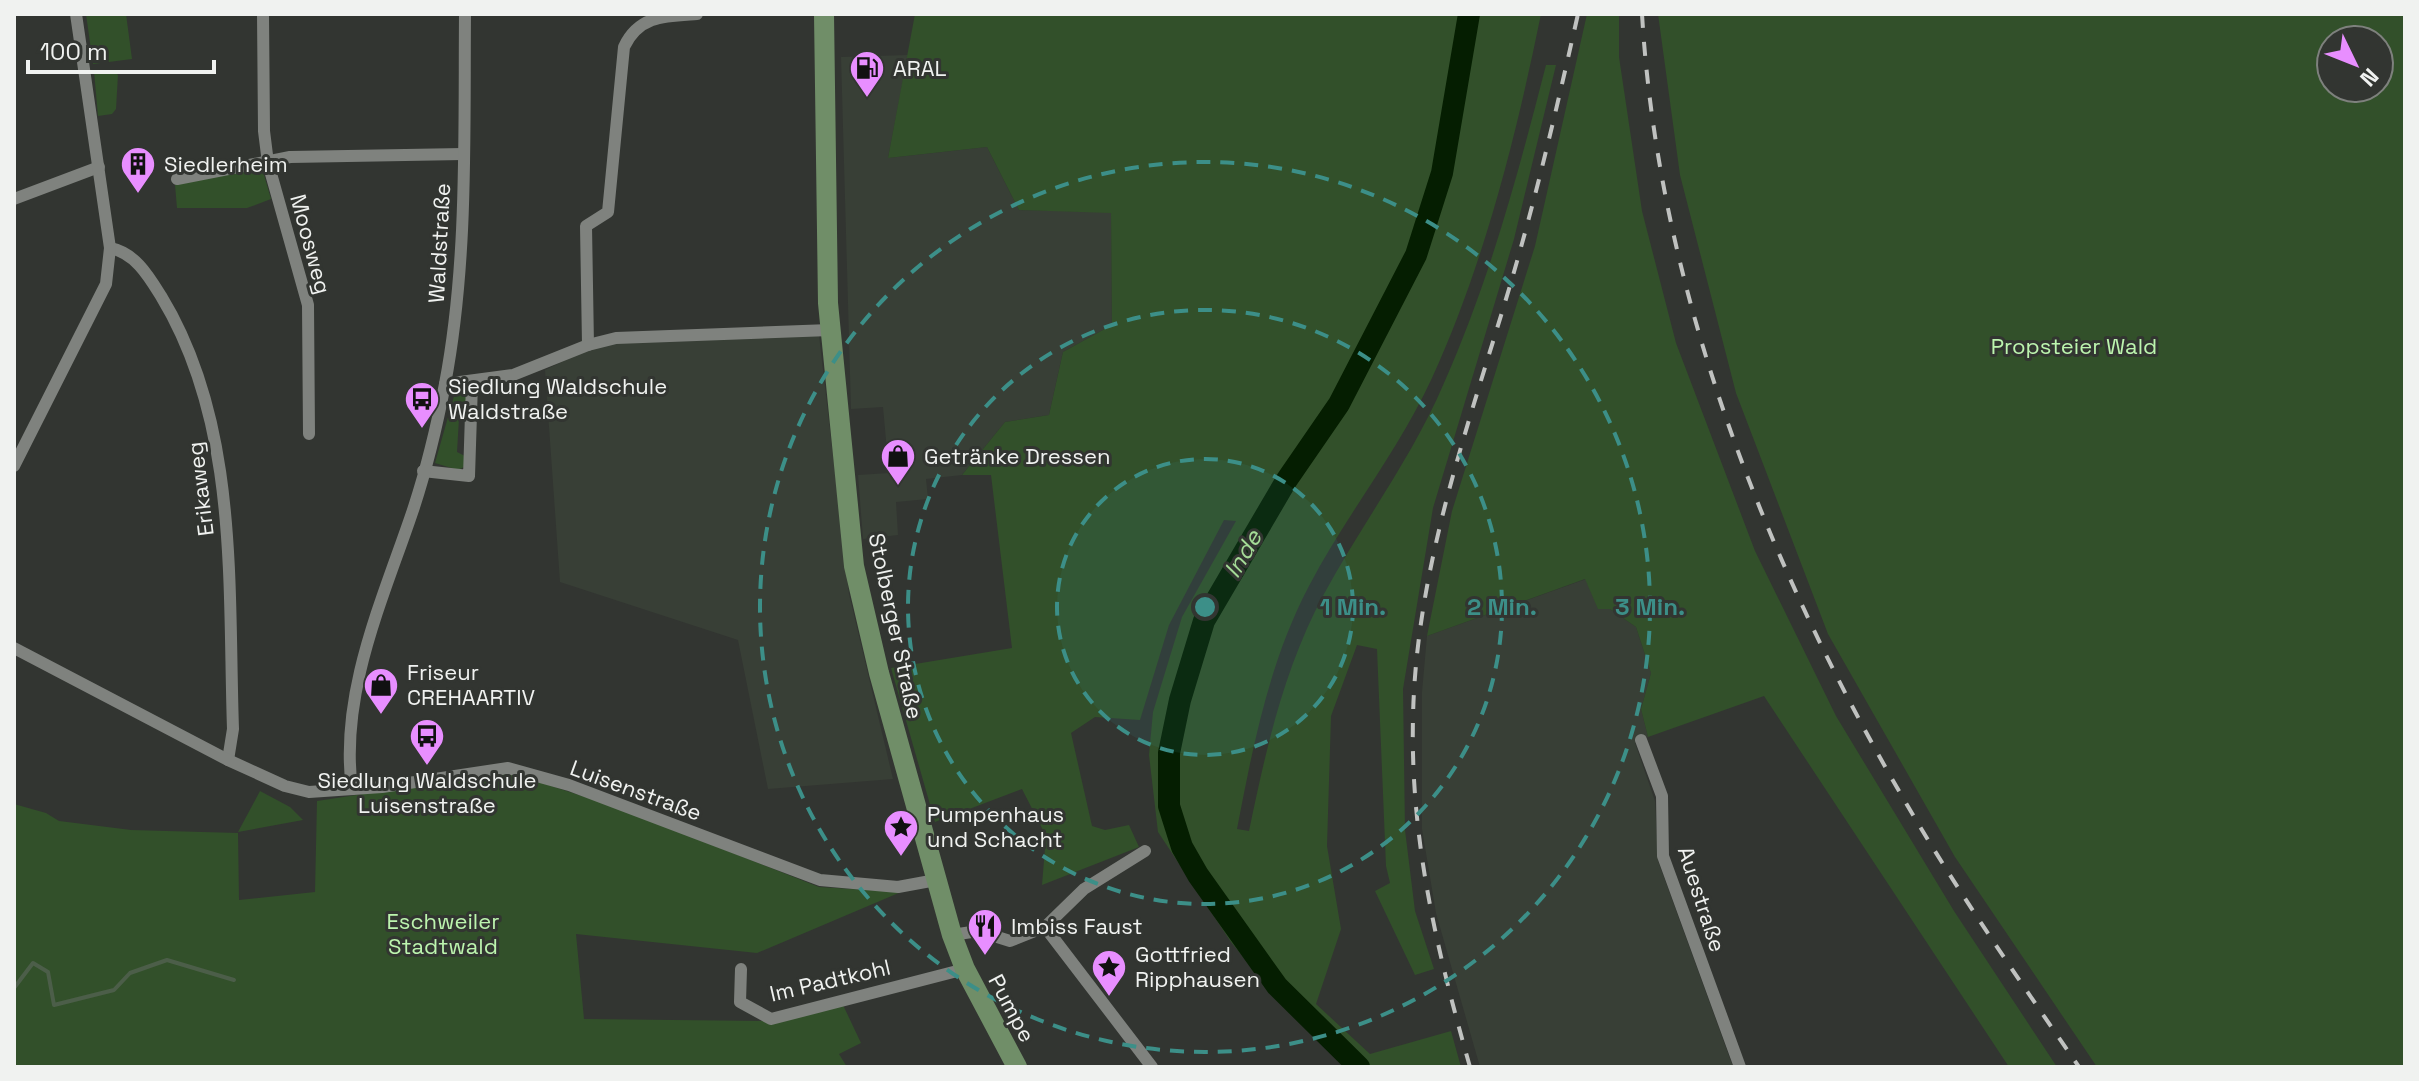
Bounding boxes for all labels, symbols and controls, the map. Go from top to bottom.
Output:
scale bar [28,24,214,74]
north arrow [2315,24,2395,104]
text: 100 m [40,36,108,67]
fuel station icon: ARAL [848,49,886,99]
place label: ARAL [893,54,947,82]
text: N [2354,63,2385,93]
building icon: Siedlerheim [119,145,157,195]
place label: Siedlerheim [164,150,288,178]
street label: Waldstraße [422,182,456,304]
street label: Moosweg [284,191,338,297]
park label: Propsteier Wald [1991,332,2157,360]
place label: Siedlung Waldschule Waldstraße [448,372,667,425]
bus stop icon: Siedlung Waldschule Waldstraße [403,380,441,430]
shop icon: Getränke Dressen [879,437,917,487]
street label: Erikaweg [180,440,220,538]
place label: Getränke Dressen [924,442,1110,470]
water label: Inde [1217,524,1269,583]
street label: Stolberger Straße [863,530,929,722]
text: 1 Min. [1320,591,1386,622]
text: 2 Min. [1467,591,1537,622]
text: 3 Min. [1615,591,1685,622]
centre of rings [1191,593,1219,621]
place label: Friseur CREHAARTIV [407,658,535,711]
shop icon: Friseur CREHAARTIV [362,666,400,716]
bus stop icon: Siedlung Waldschule Luisenstraße [408,717,446,767]
street label: Luisenstraße [566,753,706,827]
place label: Siedlung Waldschule Luisenstraße [317,766,537,819]
place label: Pumpenhaus und Schacht [927,800,1064,853]
place icon: Pumpenhaus und Schacht [882,808,920,858]
street label: Auestraße [1672,843,1732,955]
park label: Eschweiler Stadtwald [386,907,500,960]
restaurant icon: Imbiss Faust [966,907,1004,957]
place label: Imbiss Faust [1011,912,1143,940]
place label: Gottfried Ripphausen [1135,940,1260,993]
place icon: Gottfried Ripphausen [1090,948,1128,998]
street label: Im Padtkohl [767,952,893,1008]
street label: Pumpe [983,969,1041,1047]

